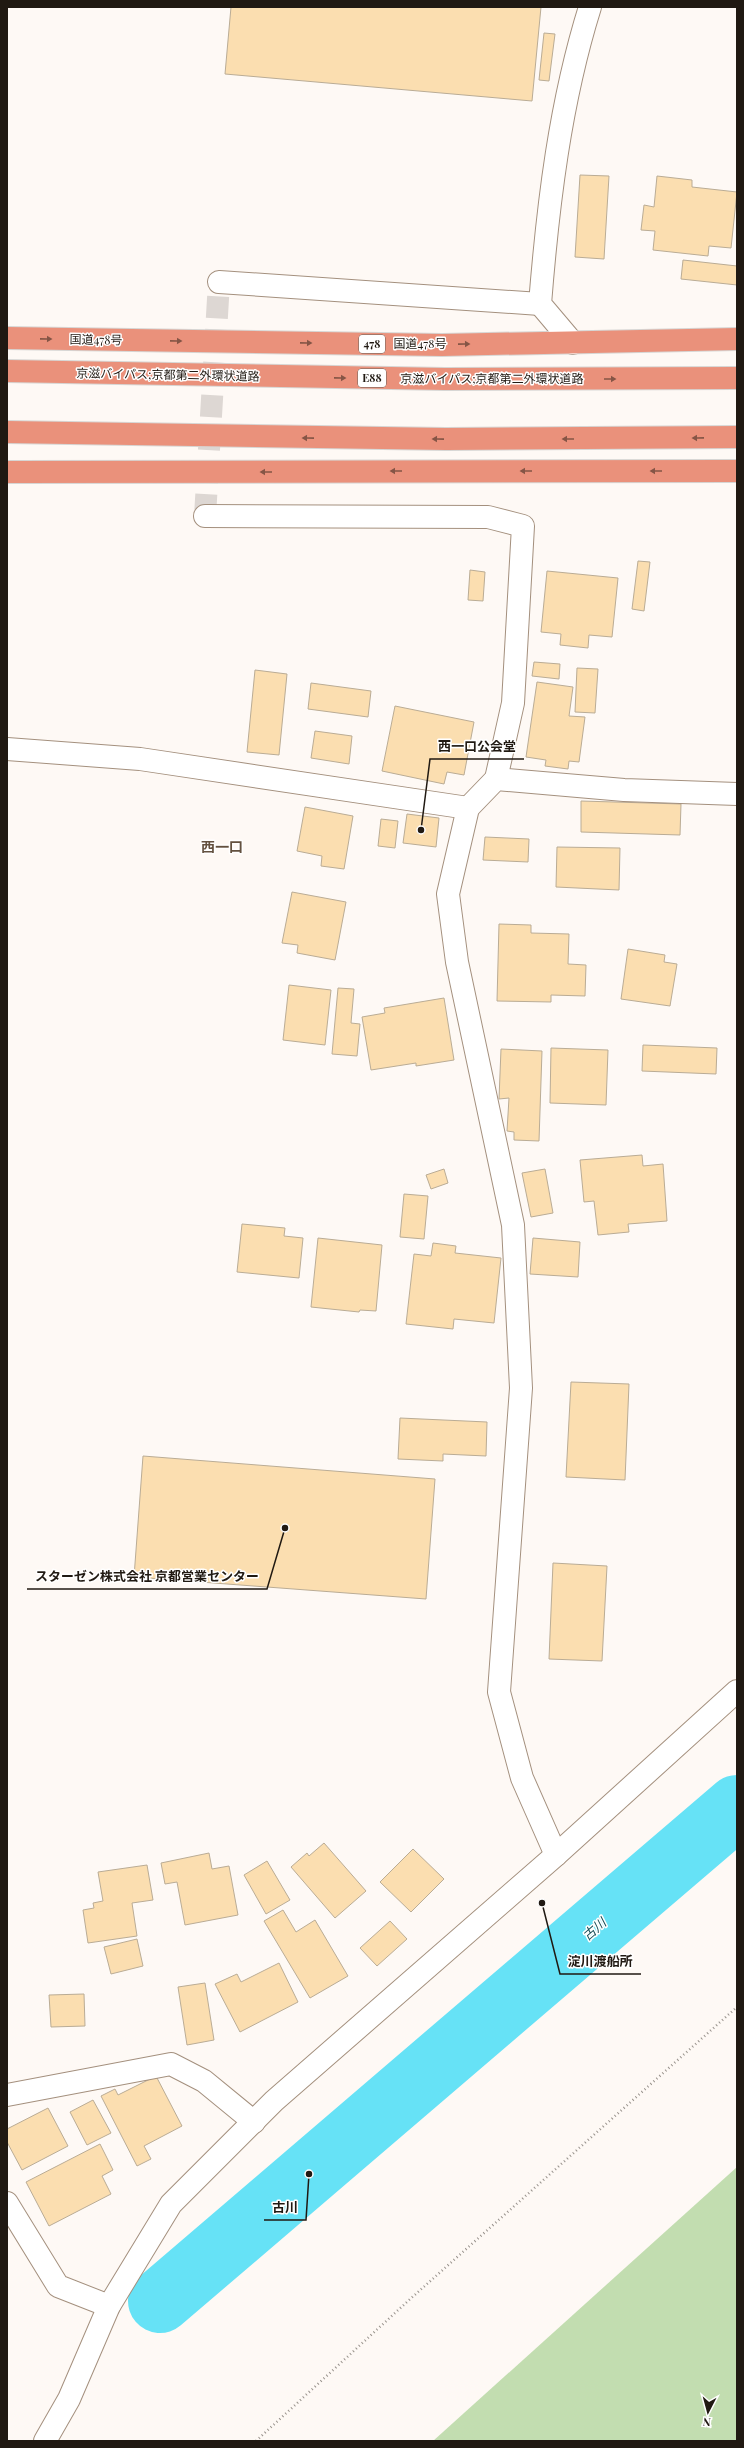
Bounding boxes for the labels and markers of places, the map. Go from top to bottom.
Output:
callout: 西一口公会堂 [430,734,524,759]
callout: スターゼン株式会社 京都営業センター [27,1564,267,1589]
callout: 淀川渡船所 [560,1949,641,1974]
callout: 古川 [264,2195,306,2220]

